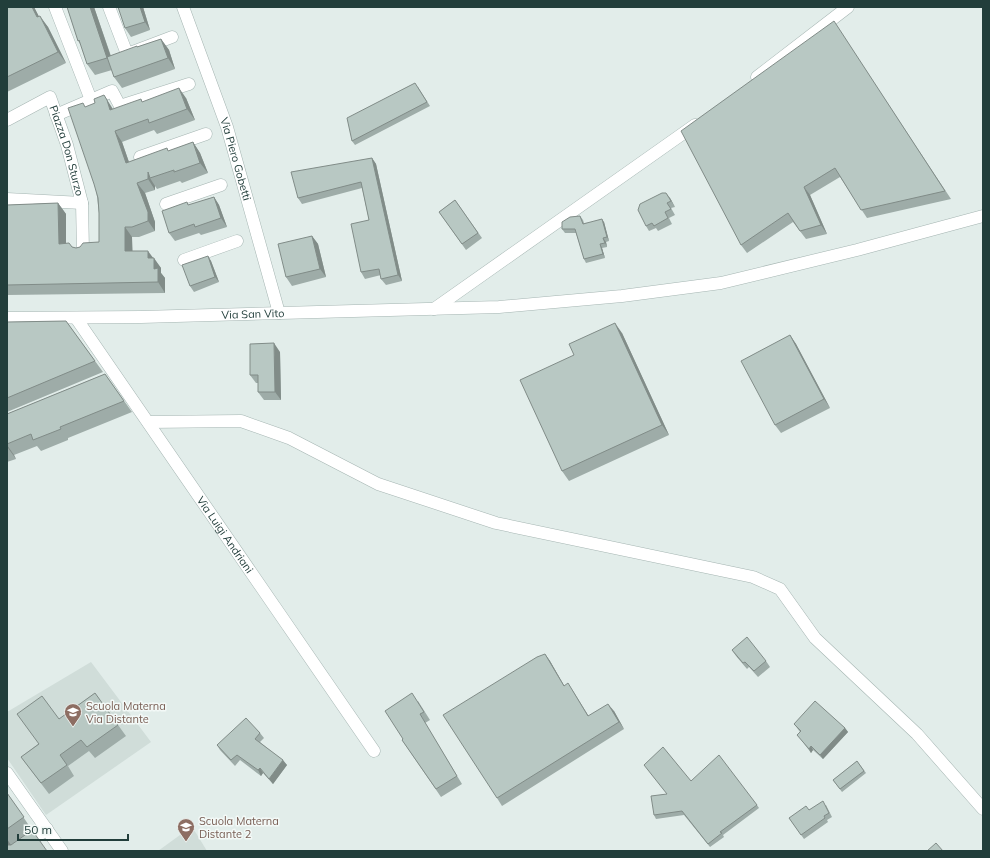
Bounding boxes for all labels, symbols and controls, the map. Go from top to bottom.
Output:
street label: Piazza Don Sturzo [46,103,87,197]
street label: Via Piero Gobetti [217,115,254,202]
street label: Via San Vito [221,306,285,322]
street label: Via Luigi Andriani [194,493,256,576]
place label: Scuola Materna Via Distante [86,699,166,726]
school or university icon: Scuola Materna Via Distante [63,702,83,727]
place label: Scuola Materna Distante 2 [199,814,279,841]
scale bar [18,816,128,842]
school or university icon: Scuola Materna Distante 2 [176,817,196,842]
text: 50 m [24,822,52,837]

